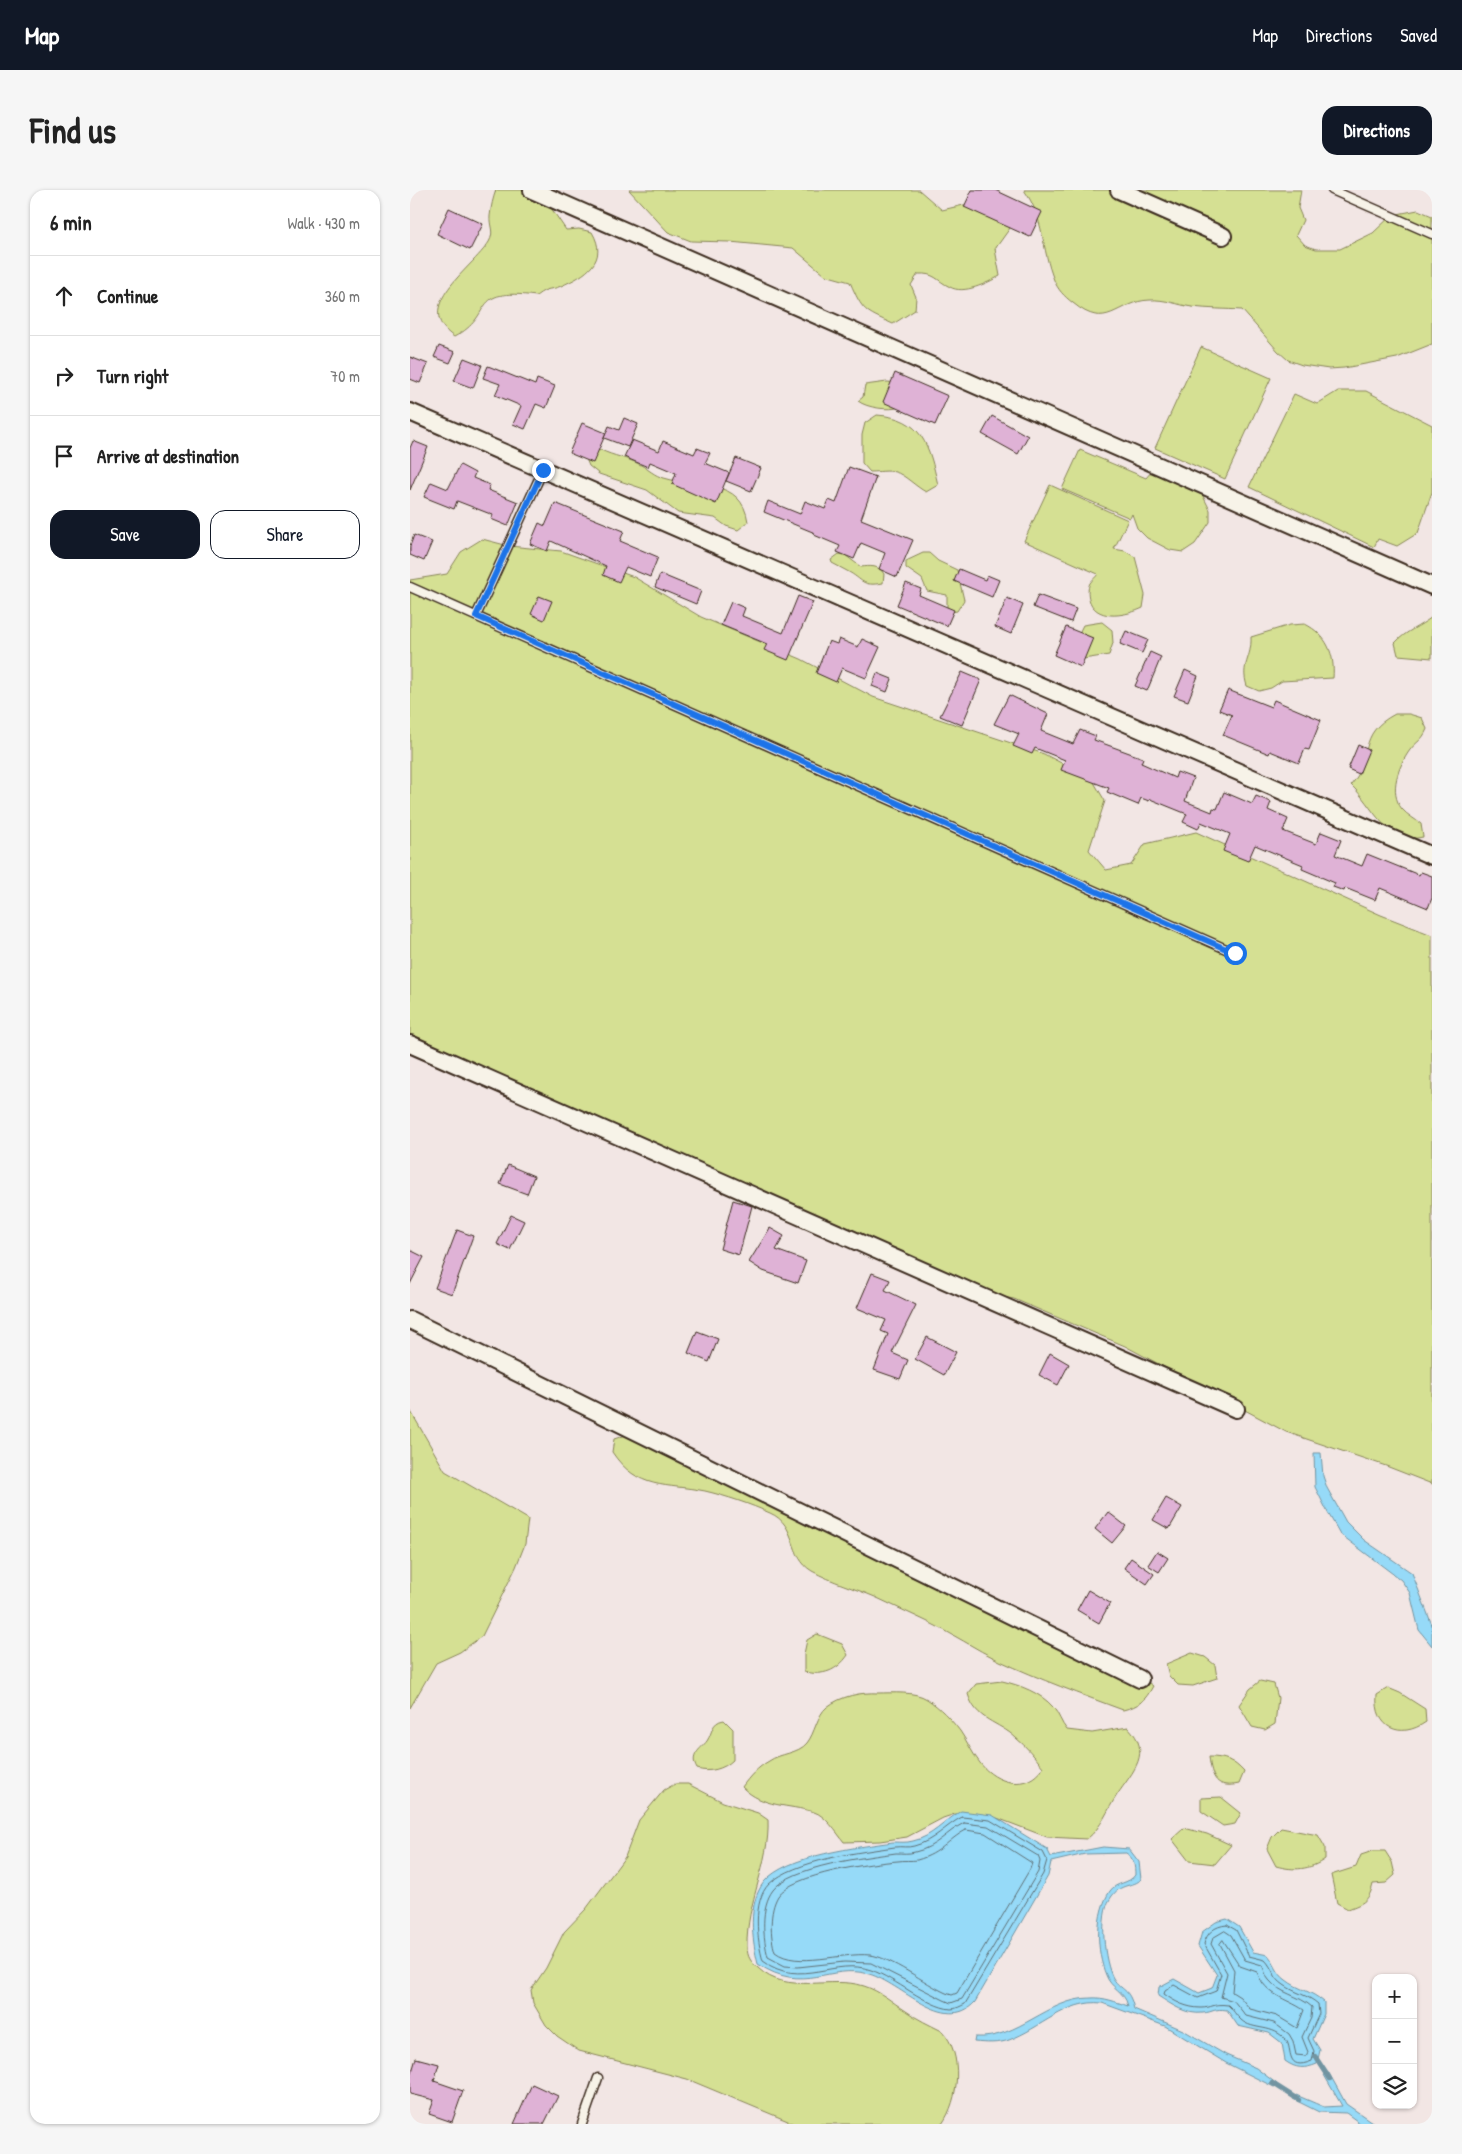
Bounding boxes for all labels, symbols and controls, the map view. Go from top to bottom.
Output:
text: Map [25,19,59,51]
text: Map [1253,23,1278,48]
text: Directions [1306,23,1372,48]
text: Saved [1400,23,1437,48]
button: Directions [1322,106,1432,155]
text: Find us [30,107,116,154]
text: 6 min [50,208,92,237]
text: Walk · 430 m [288,212,360,234]
icon: ahead [50,282,78,310]
text: Continue [97,283,158,309]
text: 360 m [325,285,360,307]
icon: right [50,362,78,390]
text: Turn right [97,363,168,389]
text: 70 m [330,365,360,387]
icon: arrive [50,442,78,470]
text: Arrive at destination [97,443,239,469]
route end [532,459,555,482]
button: Save [50,510,200,559]
button: Share [210,510,360,559]
route start [1224,942,1247,965]
map controls [1372,1974,1417,2109]
button: + [1372,1974,1417,2019]
button: − [1372,2019,1417,2064]
button: layers [1372,2064,1417,2109]

